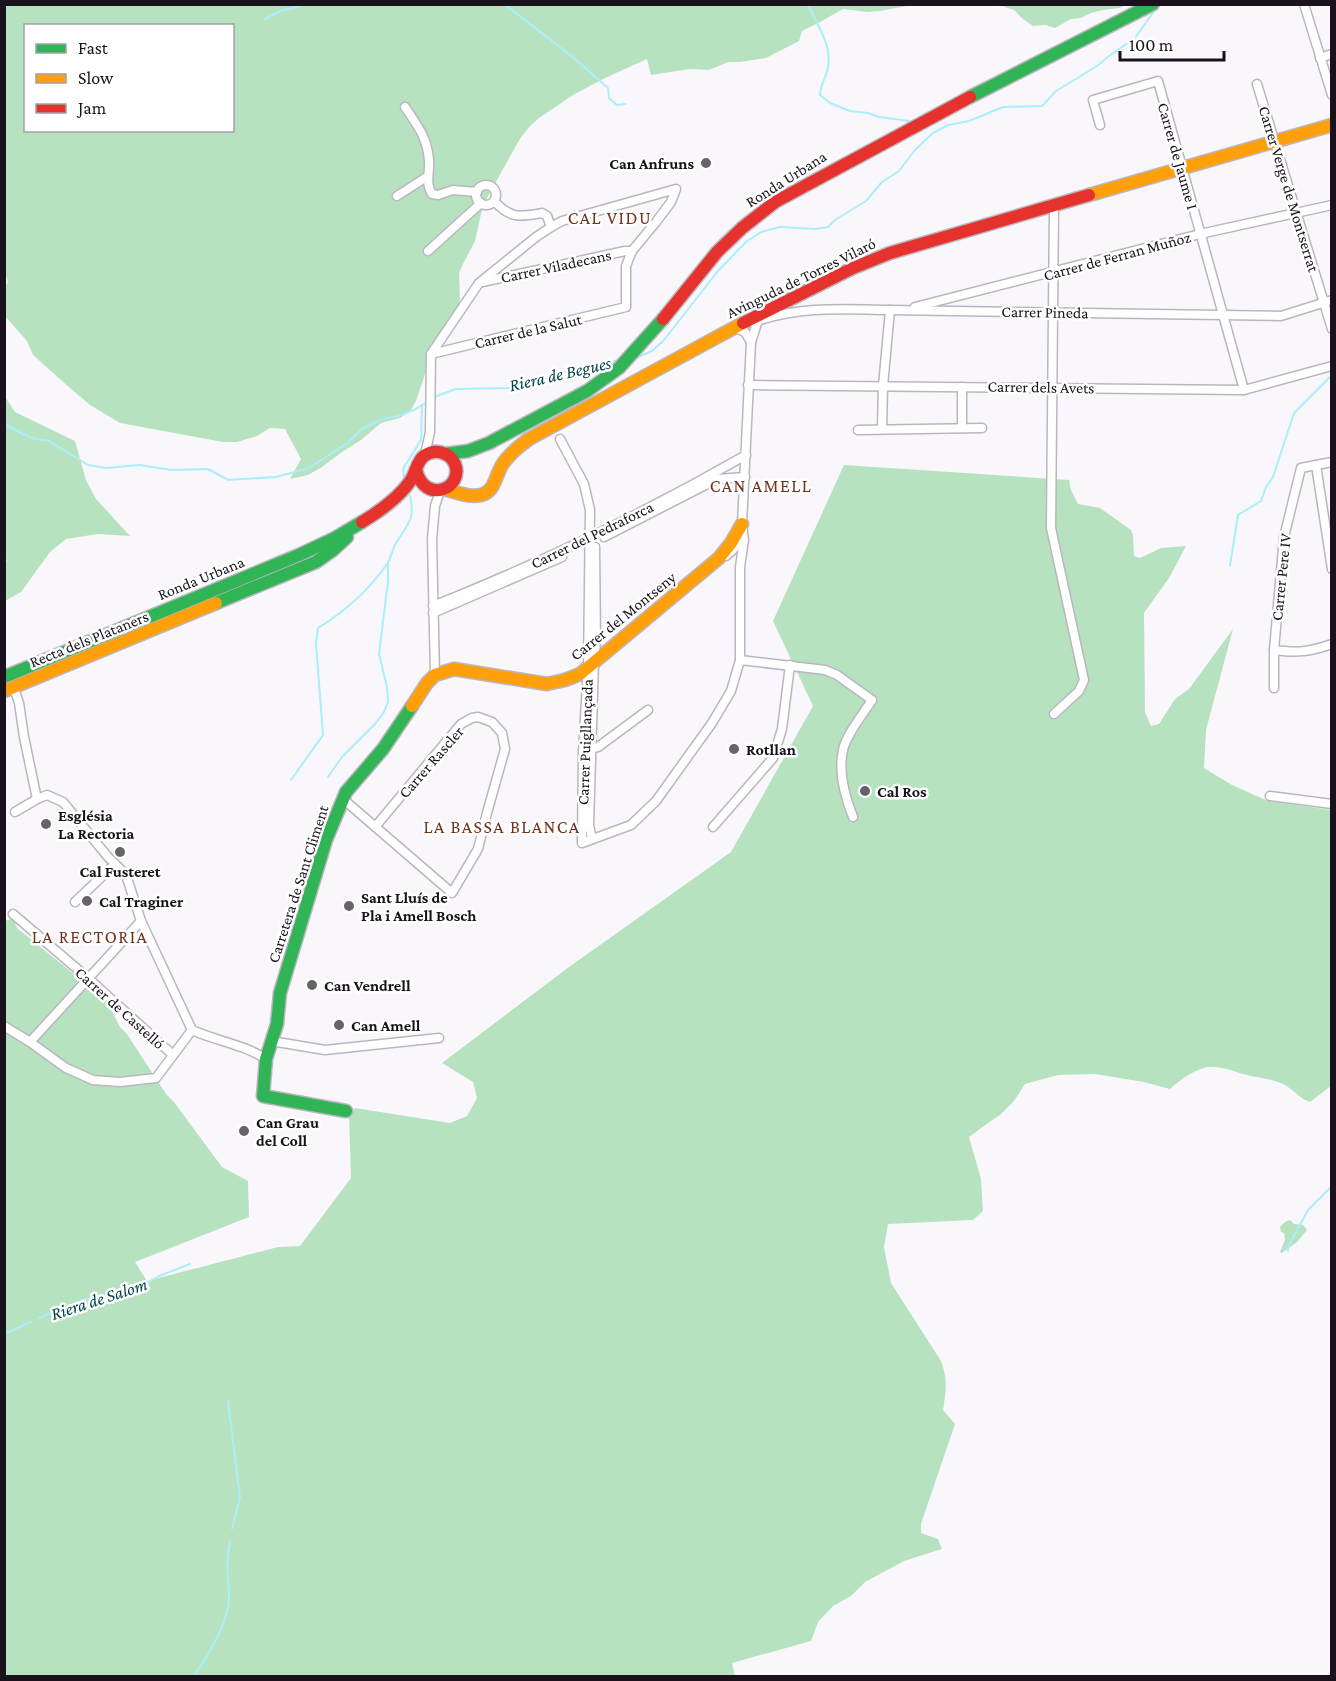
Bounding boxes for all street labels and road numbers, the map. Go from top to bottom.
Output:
street label: Carrer de Jaume I [1154,101,1201,212]
street label: Carrer Verge de Montserrat [1255,104,1323,275]
street label: Ronda Urbana [743,147,830,210]
street label: Carrer de Ferran Muñoz [1042,228,1193,284]
street label: Avinguda de Torres Vilaró [724,234,879,322]
street label: Carrer Viladecans [499,246,613,286]
street label: Carrer Pineda [1001,303,1089,321]
street label: Carrer de la Salut [473,310,584,352]
street label: Carrer dels Avets [987,378,1095,396]
street label: Carrer del Pedraforca [528,498,657,572]
street label: Carrer Pere IV [1268,532,1294,621]
street label: Ronda Urbana [155,553,247,603]
street label: Carrer del Montseny [567,568,680,664]
street label: Recta dels Plataners [27,607,151,671]
street label: Carrer Puigllançada [574,678,597,805]
street label: Carrer Rascler [395,722,467,801]
street label: Carretera de Sant Climent [264,802,332,965]
street label: Carrer de Castelló [72,964,168,1052]

